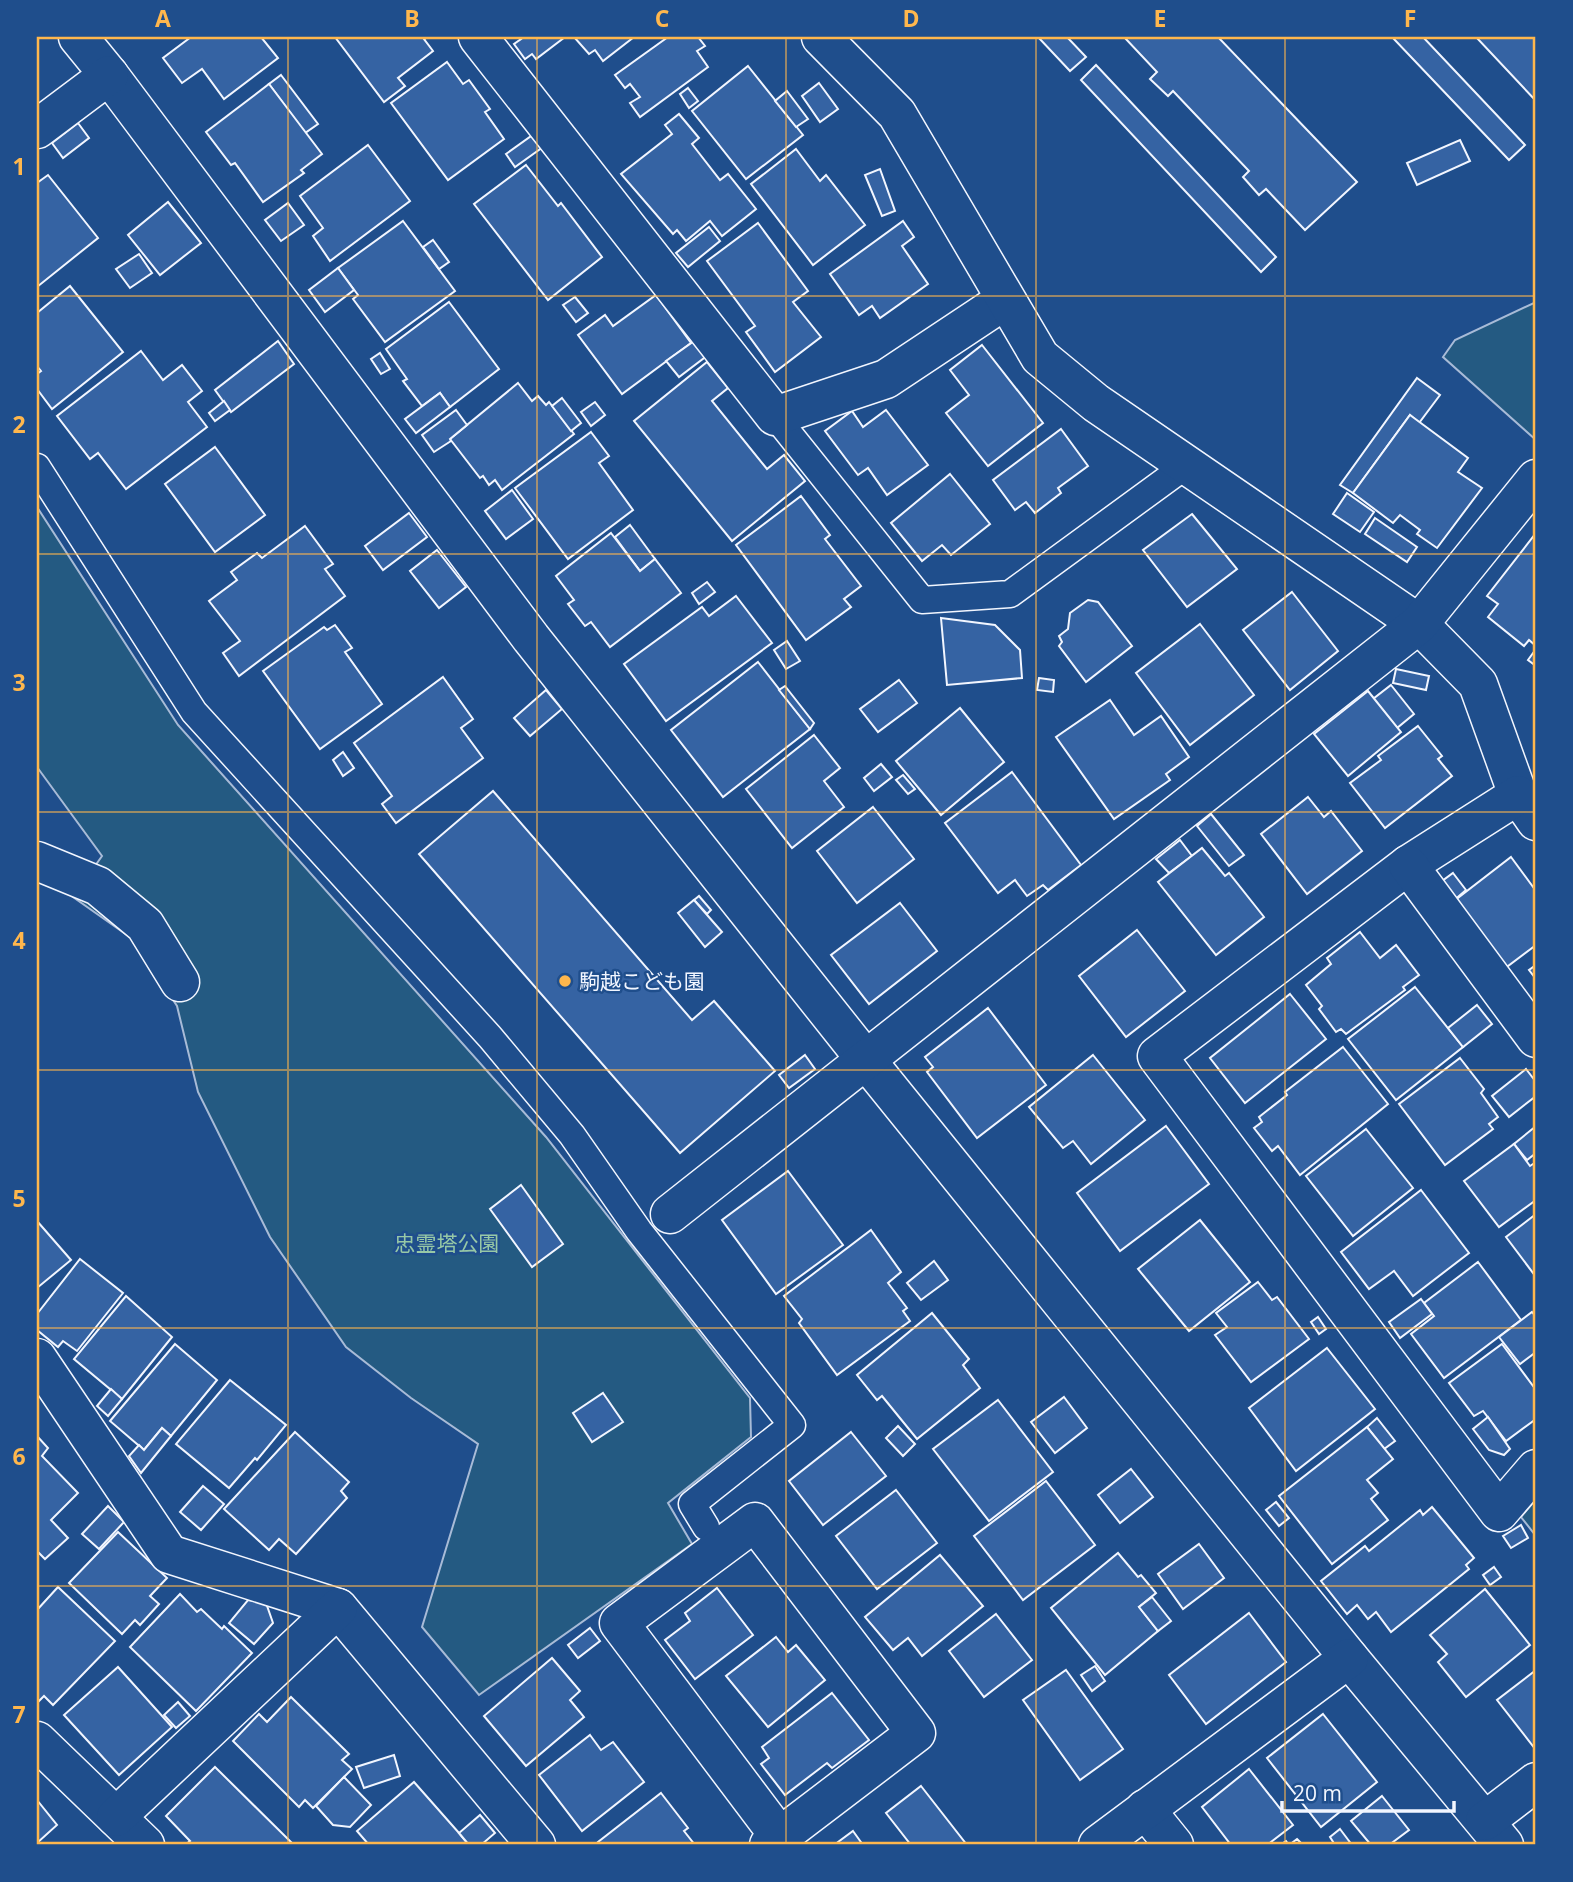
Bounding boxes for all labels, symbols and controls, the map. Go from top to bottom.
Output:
text: A [155,2,171,34]
text: B [404,2,420,34]
text: C [655,2,669,34]
text: D [902,2,920,34]
text: E [1154,2,1166,34]
text: F [1404,2,1416,34]
text: 1 [12,150,26,182]
text: 2 [12,408,26,440]
text: 3 [12,666,26,698]
text: 4 [12,924,26,956]
place label: 駒越こども園 [579,967,705,995]
marker: 駒越こども園 [557,973,573,989]
text: 5 [12,1182,26,1214]
park label: 忠霊塔公園 [395,1229,500,1257]
text: 6 [12,1440,26,1472]
text: 7 [12,1698,26,1730]
scale bar [1282,1770,1454,1814]
text: 20 m [1293,1779,1342,1807]

